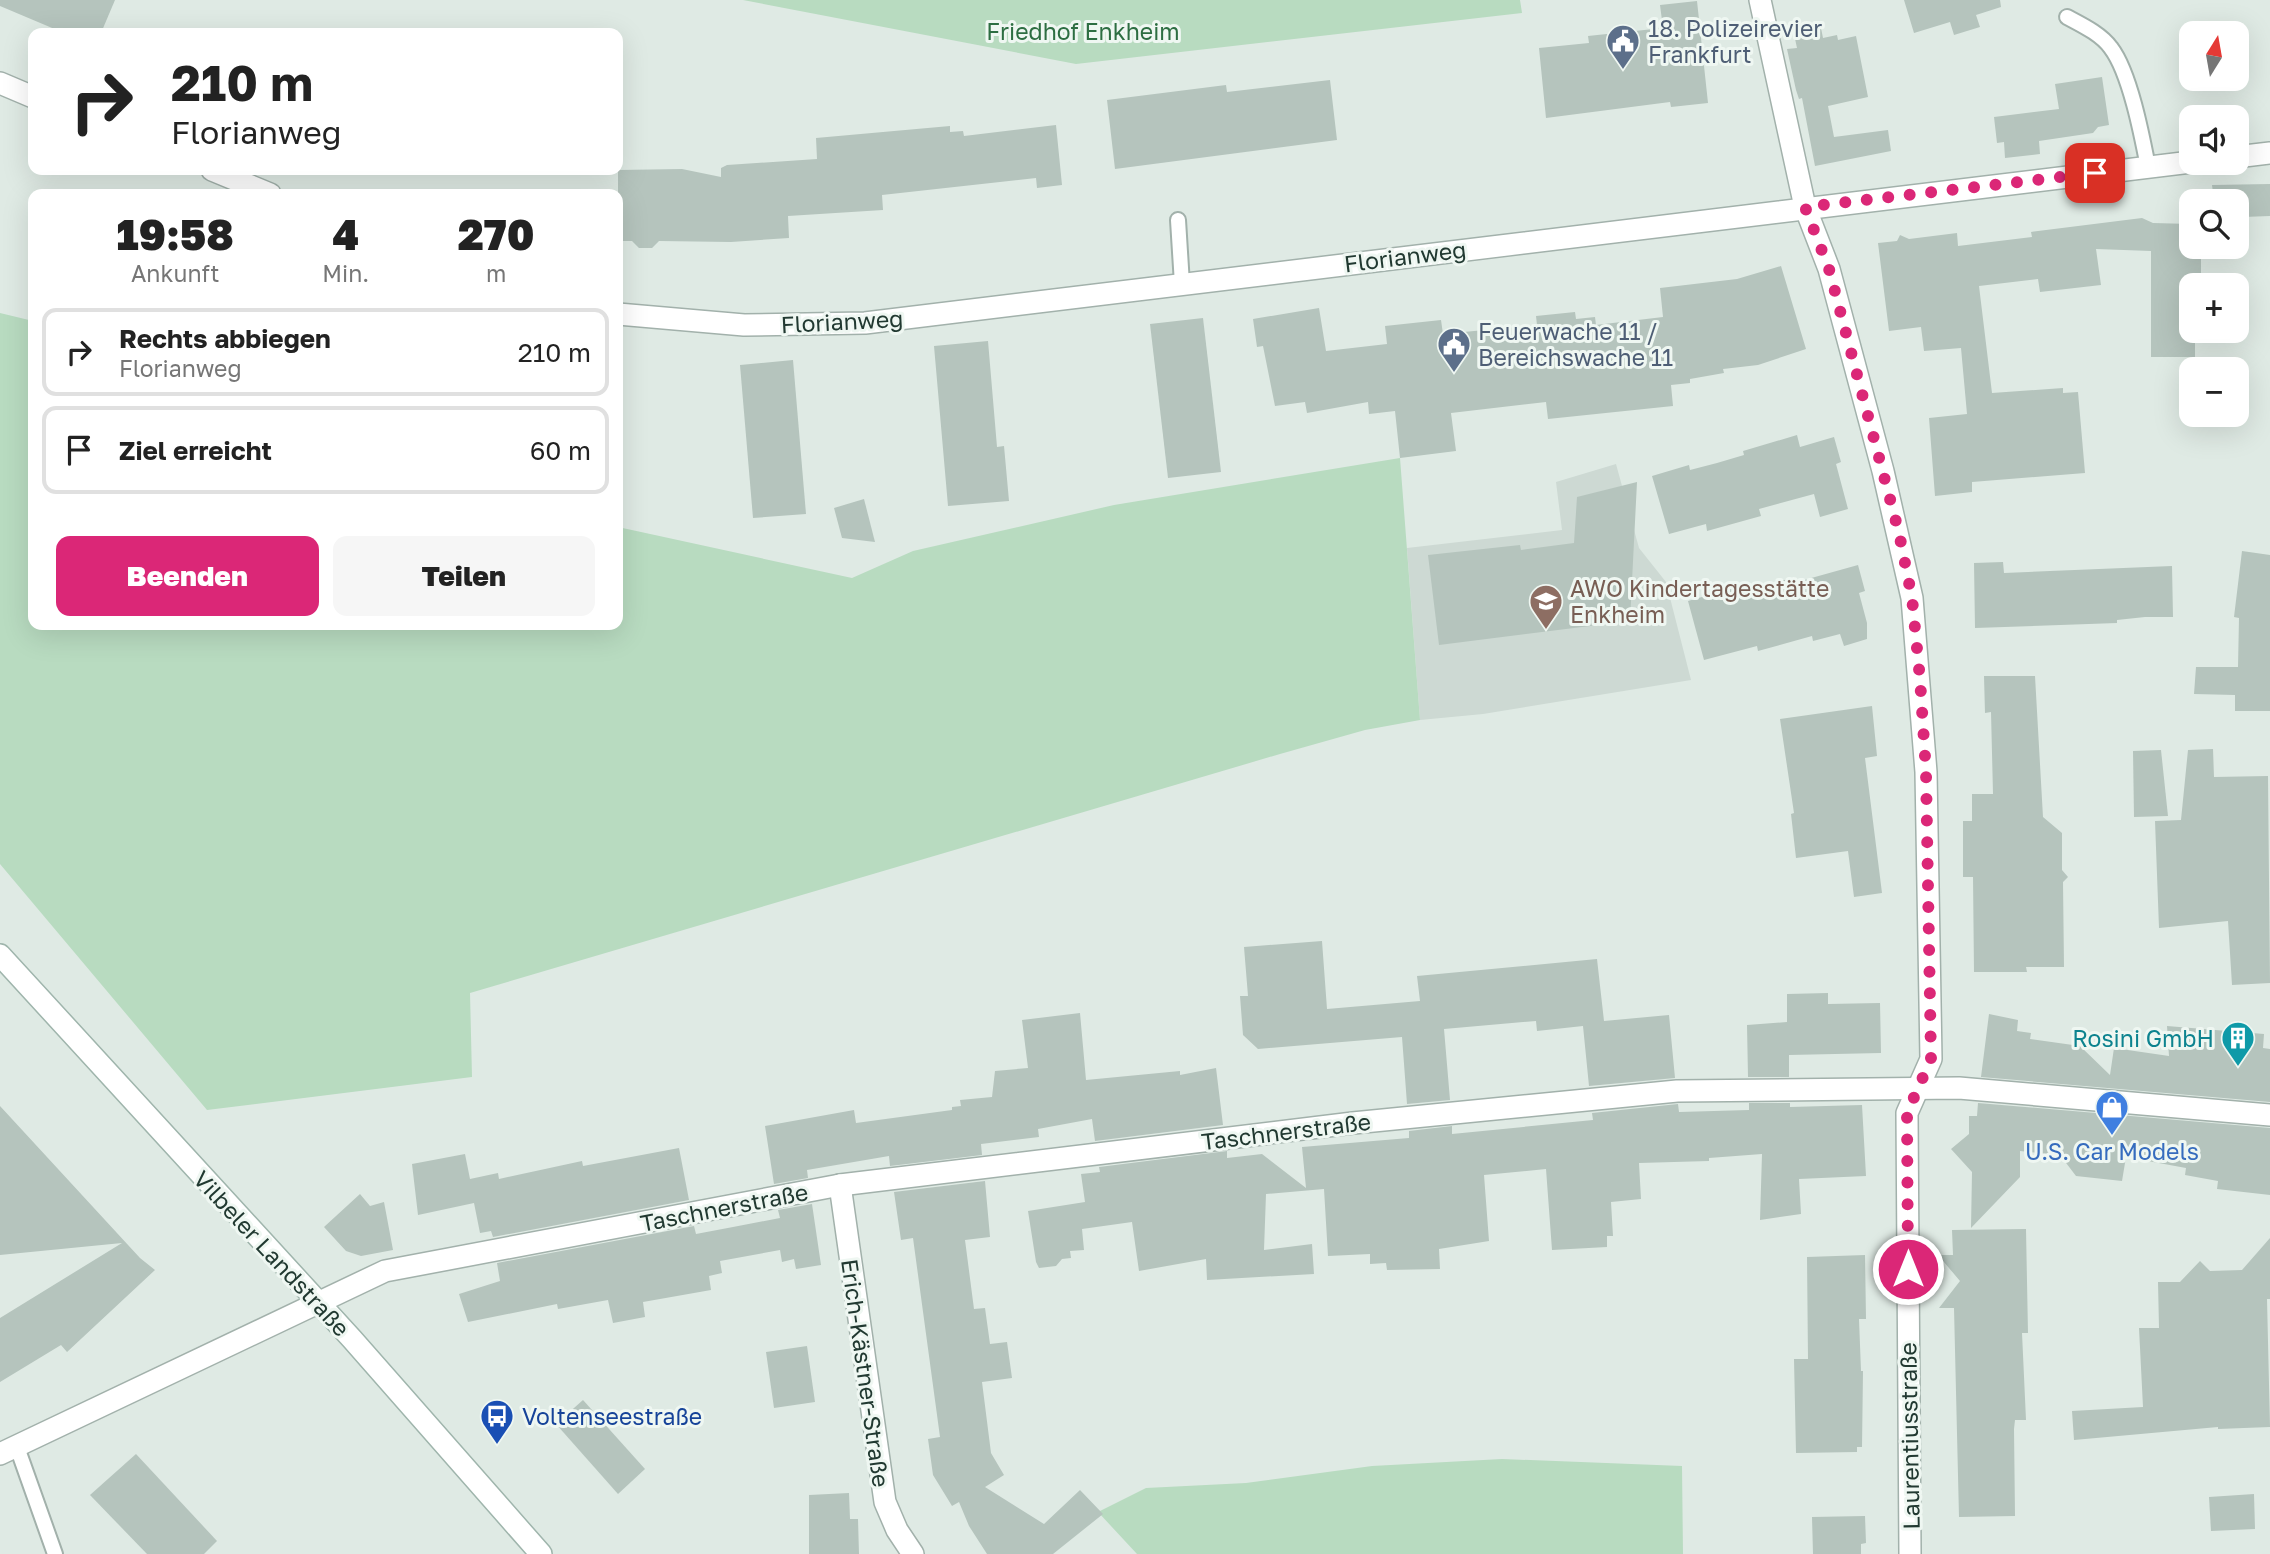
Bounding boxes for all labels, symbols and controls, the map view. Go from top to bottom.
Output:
place label: 18. Polizeirevier Frankfurt [1648,14,1822,68]
park label: Friedhof Enkheim [986,17,1180,45]
north arrow [2179,21,2249,91]
map controls [2179,21,2249,427]
public building icon: 18. Polizeirevier Frankfurt [1604,22,1642,71]
text: 210 m [171,53,313,112]
icon: right [56,56,147,147]
button: sound [2179,105,2249,175]
text: Florianweg [171,113,342,151]
pin [2065,143,2125,203]
icon: arrive [2076,154,2114,192]
button: search [2179,189,2249,259]
text: 19:58 [116,209,234,259]
text: 4 [332,209,359,259]
text: 270 [458,209,535,259]
street label: Florianweg [1342,235,1468,277]
text: Ankunft [131,259,219,287]
text: Min. [322,259,369,287]
text: m [486,259,506,287]
button: + [2179,273,2249,343]
street label: Florianweg [780,304,904,338]
place label: Feuerwache 11 / Bereichswache 11 [1478,317,1673,371]
text: Rechts abbiegen [119,323,331,354]
public building icon: Feuerwache 11 / Bereichswache 11 [1435,325,1473,374]
icon: right [60,333,98,371]
text: 210 m [518,337,591,368]
text: Florianweg [119,354,242,382]
button: − [2179,357,2249,427]
icon: arrive [60,431,98,469]
text: Ziel erreicht [119,435,272,466]
text: 60 m [530,435,591,466]
button: Beenden [56,536,319,616]
button: Teilen [333,536,595,616]
place label: AWO Kindertagesstätte Enkheim [1570,574,1829,628]
school or university icon: AWO Kindertagesstätte Enkheim [1527,582,1565,631]
building icon: Rosini GmbH [2219,1019,2257,1068]
place label: Rosini GmbH [2072,1024,2214,1052]
shop icon: U.S. Car Models [2093,1088,2131,1137]
street label: Taschnerstraße [1200,1107,1372,1155]
place label: U.S. Car Models [2025,1137,2199,1165]
street label: Vilbeler Landstraße [188,1164,356,1342]
street label: Taschnerstraße [638,1177,810,1237]
position arrow [1871,1232,1945,1306]
street label: Erich-Kästner-Straße [836,1257,896,1489]
street label: Laurentiusstraße [1893,1342,1925,1530]
bus stop icon: Voltenseestraße [478,1397,516,1446]
place label: Voltenseestraße [522,1402,702,1430]

